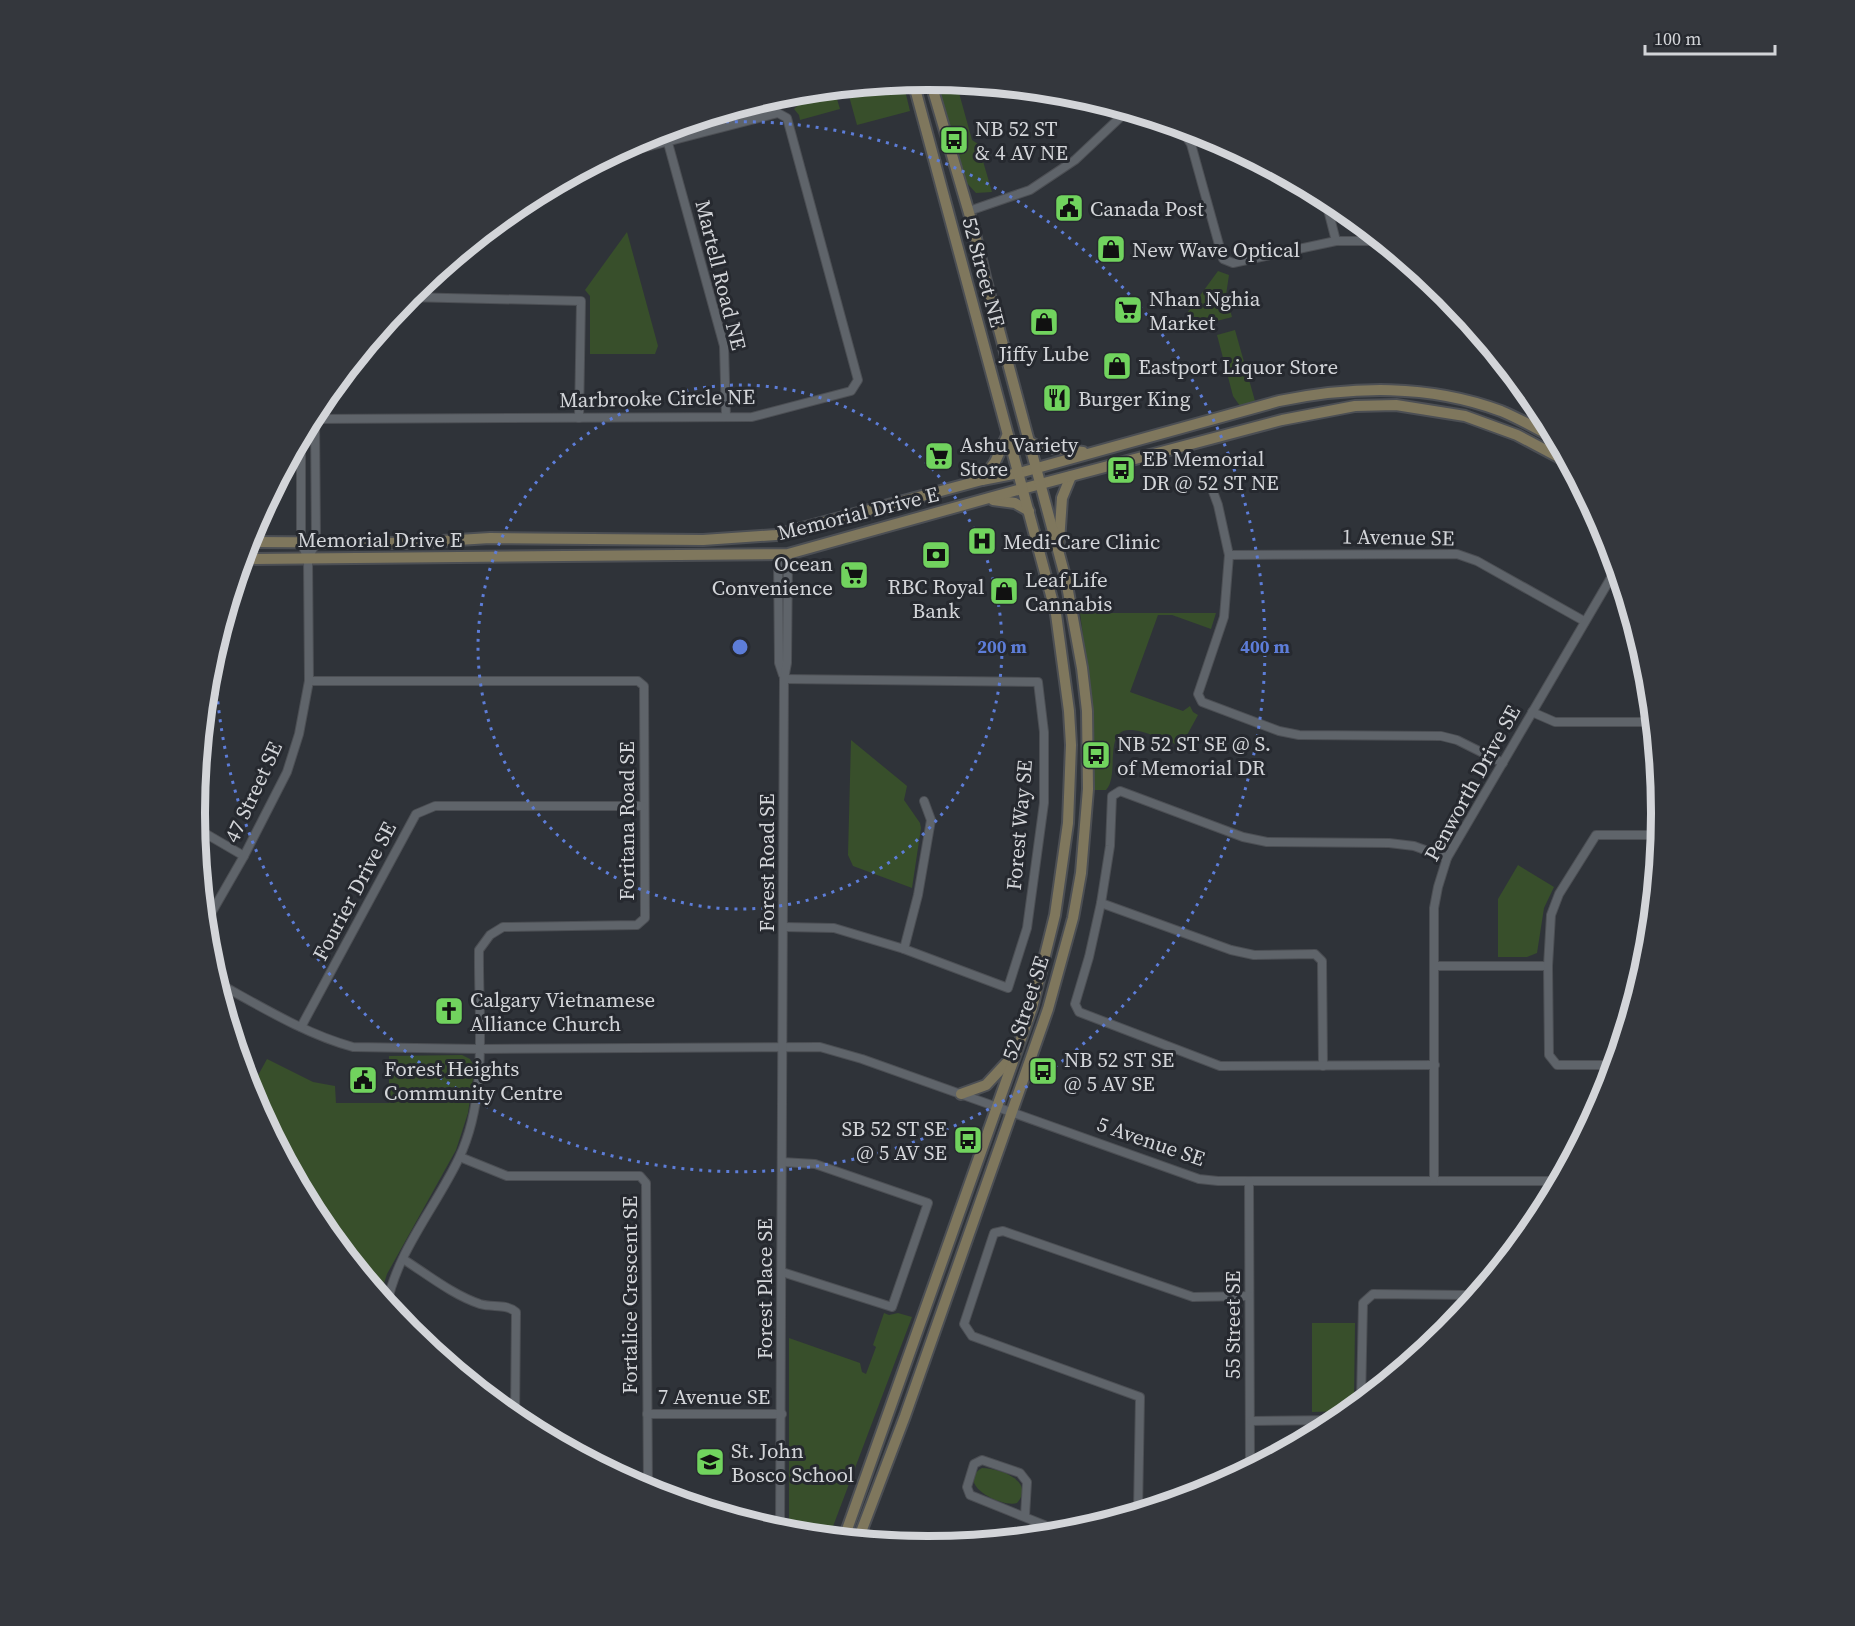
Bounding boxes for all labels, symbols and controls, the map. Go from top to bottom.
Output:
scale bar [1645,18,1776,56]
text: 100 m [1654,26,1701,51]
place label: NB 52 ST & 4 AV NE [975,114,1068,167]
bus stop icon: NB 52 ST & 4 AV NE [938,124,970,156]
public building icon: Canada Post [1053,192,1085,224]
place label: Canada Post [1090,194,1204,223]
street label: Martell Road NE [688,197,754,353]
street label: 52 Street NE [955,214,1013,330]
shop icon: New Wave Optical [1095,233,1127,265]
place label: New Wave Optical [1132,235,1300,264]
place label: Nhan Nghia Market [1149,284,1261,337]
supermarket icon: Nhan Nghia Market [1112,294,1144,326]
shop icon: Jiffy Lube [1028,306,1060,338]
place label: Jiffy Lube [998,339,1089,368]
shop icon: Eastport Liquor Store [1101,350,1133,382]
place label: Eastport Liquor Store [1138,352,1338,381]
street label: Marbrooke Circle NE [559,382,755,414]
restaurant icon: Burger King [1041,382,1073,414]
place label: Burger King [1078,384,1191,413]
place label: Ashu Variety Store [960,430,1079,483]
supermarket icon: Ashu Variety Store [923,440,955,472]
place label: EB Memorial DR @ 52 ST NE [1142,444,1279,497]
bus stop icon: EB Memorial DR @ 52 ST NE [1105,454,1137,486]
street label: Memorial Drive E [775,479,941,547]
street label: 1 Avenue SE [1342,522,1454,552]
street label: Memorial Drive E [298,525,462,554]
hospital icon: Medi-Care Clinic [966,525,998,557]
place label: Medi-Care Clinic [1003,527,1160,556]
bank icon: RBC Royal Bank [920,539,952,571]
place label: Ocean Convenience [712,549,833,602]
supermarket icon: Ocean Convenience [838,559,870,591]
place label: Leaf Life Cannabis [1025,565,1112,618]
place label: RBC Royal Bank [888,572,984,625]
shop icon: Leaf Life Cannabis [988,575,1020,607]
text: 200 m [977,634,1027,659]
text: 400 m [1240,634,1290,659]
centre of rings [730,637,750,657]
street label: Penworth Drive SE [1417,700,1527,866]
place label: NB 52 ST SE @ S. of Memorial DR [1117,729,1271,782]
street label: 47 Street SE [217,737,289,847]
bus stop icon: NB 52 ST SE @ S. of Memorial DR [1080,739,1112,771]
street label: Foritana Road SE [612,741,641,901]
street label: Forest Way SE [999,759,1039,891]
street label: Forest Road SE [752,794,781,932]
street label: Fourier Drive SE [305,817,403,965]
street label: 52 Street SE [994,952,1056,1064]
place label: Calgary Vietnamese Alliance Church [470,985,655,1038]
church icon: Calgary Vietnamese Alliance Church [433,995,465,1027]
place label: NB 52 ST SE @ 5 AV SE [1064,1045,1174,1098]
place label: Forest Heights Community Centre [384,1054,563,1107]
bus stop icon: NB 52 ST SE @ 5 AV SE [1027,1055,1059,1087]
public building icon: Forest Heights Community Centre [347,1064,379,1096]
street label: 5 Avenue SE [1093,1109,1209,1173]
place label: SB 52 ST SE @ 5 AV SE [842,1114,947,1167]
bus stop icon: SB 52 ST SE @ 5 AV SE [952,1124,984,1156]
street label: Fortalice Crescent SE [615,1196,644,1394]
street label: Forest Place SE [750,1218,779,1360]
street label: 55 Street SE [1218,1271,1247,1379]
street label: 7 Avenue SE [658,1382,770,1411]
place label: St. John Bosco School [731,1436,854,1489]
school or university icon: St. John Bosco School [694,1446,726,1478]

